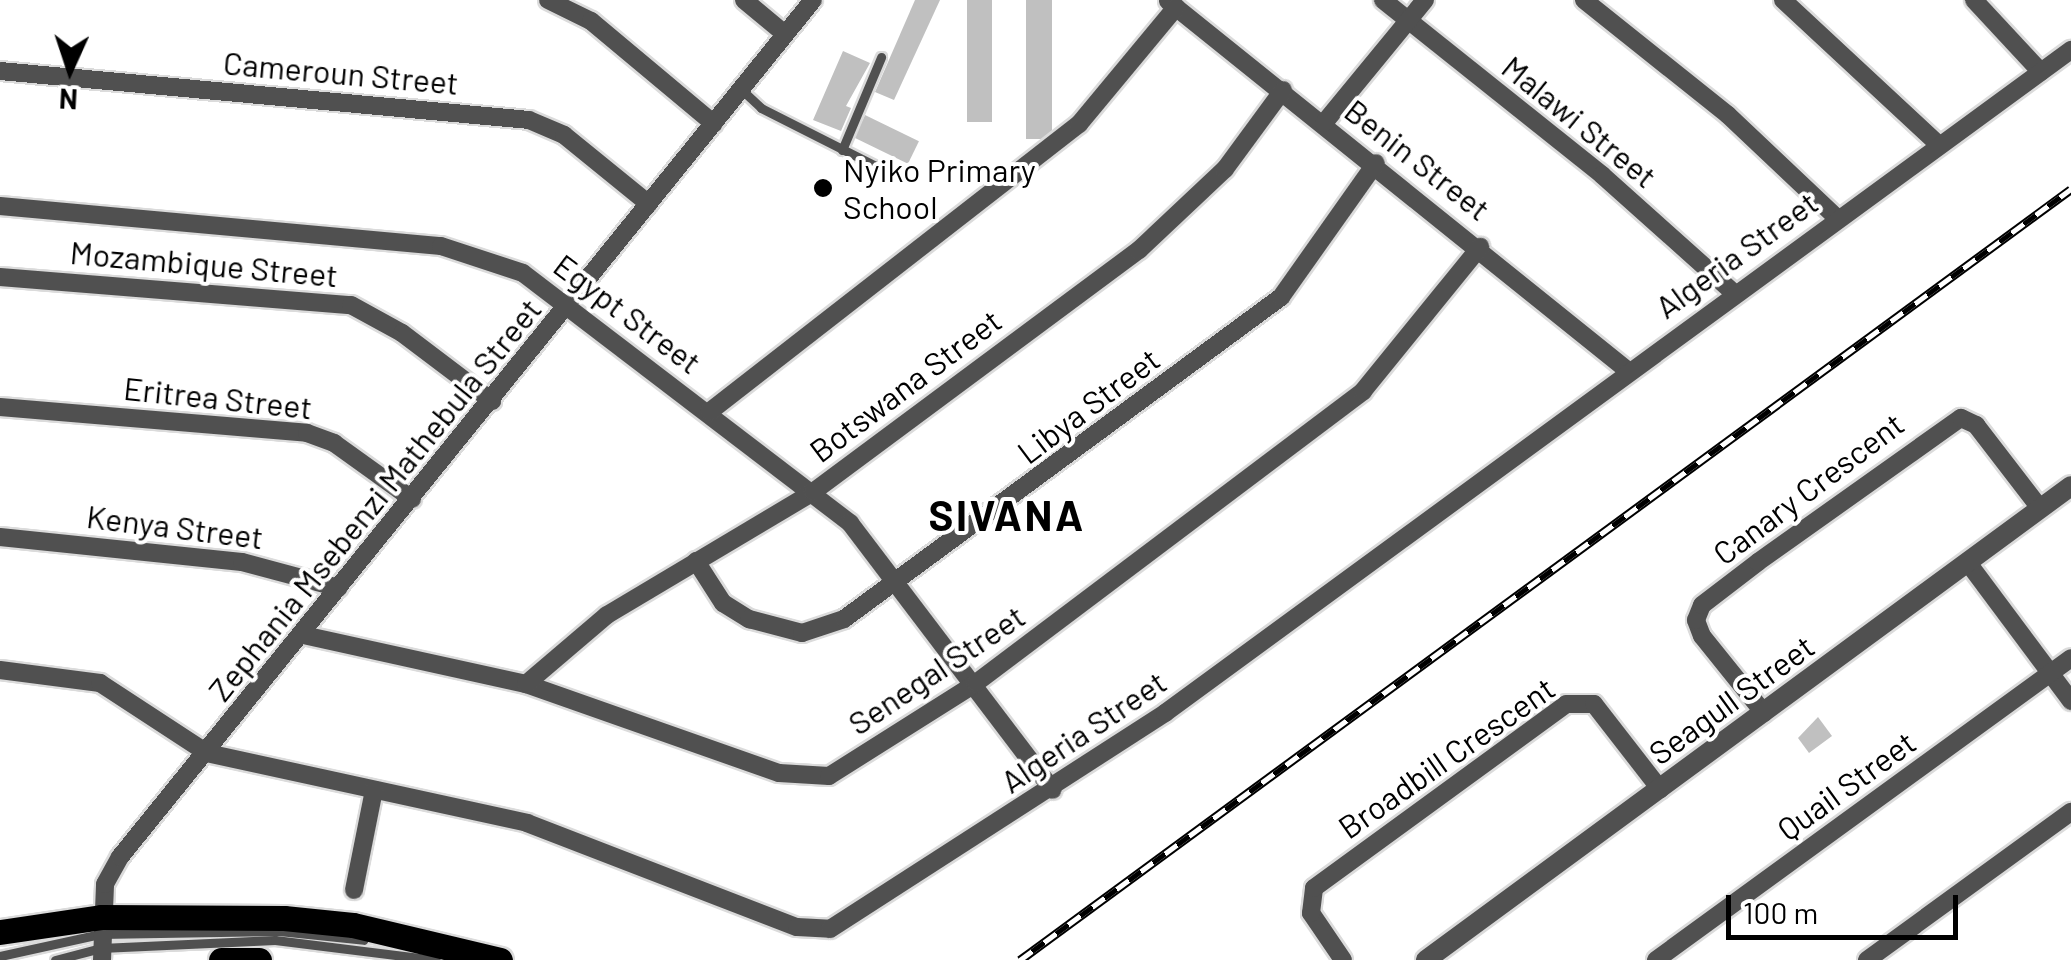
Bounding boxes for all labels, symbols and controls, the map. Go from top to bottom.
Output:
north arrow [20,20,120,120]
street label: Cameroun Street [222,43,460,101]
street label: Malawi Street [1495,47,1665,195]
text: N [58,82,79,117]
street label: Benin Street [1338,90,1498,228]
place label: Nyiko Primary School [843,151,1036,226]
marker: Nyiko Primary School [812,177,834,199]
street label: Algeria Street [1648,182,1824,326]
street label: Mozambique Street [69,232,339,294]
street label: Egypt Street [547,245,709,381]
street label: Zephania Msebenzi Mathebula Street [200,290,548,708]
street label: Botswana Street [802,301,1008,469]
street label: Libya Street [1009,339,1167,471]
street label: Eritrea Street [122,368,314,426]
street label: Canary Crescent [1705,404,1911,572]
district label: SIVANA [928,489,1086,539]
street label: Kenya Street [85,496,265,556]
street label: Senegal Street [841,596,1031,742]
street label: Seagull Street [1641,626,1821,772]
street label: Algeria Street [993,662,1173,800]
street label: Broadbill Crescent [1330,668,1562,846]
street label: Quail Street [1770,722,1922,848]
scale bar [1731,875,1964,937]
text: 100 m [1743,894,1818,930]

